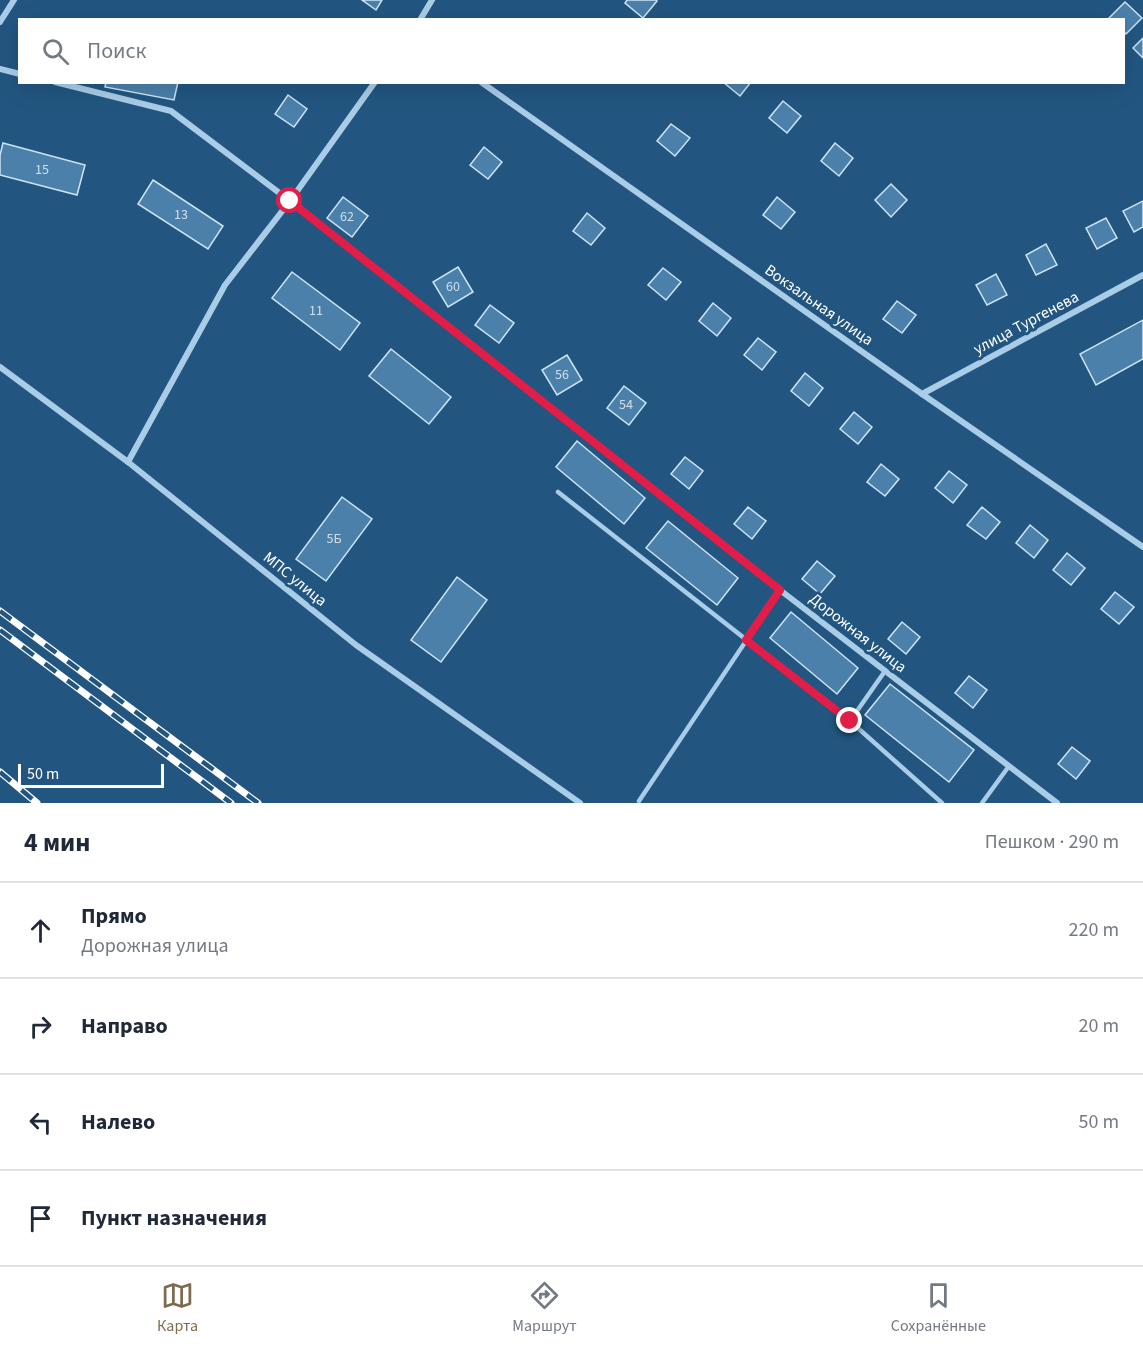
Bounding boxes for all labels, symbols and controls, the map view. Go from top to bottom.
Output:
search box [18,18,1125,84]
icon: search [39,35,72,68]
text: Поиск [87,35,146,67]
house number: 15 [35,160,49,180]
route start [276,187,302,213]
house number: 13 [174,205,188,225]
house number: 62 [340,207,354,227]
street label: Вокзальная улица [760,259,878,351]
house number: 60 [446,277,460,297]
street label: улица Тургенева [969,286,1083,360]
house number: 11 [309,301,323,321]
house number: 56 [555,365,569,385]
house number: 54 [619,395,633,415]
house number: 5Б [326,529,342,549]
street label: МПС улица [258,546,332,612]
street label: Дорожная улица [805,588,911,678]
route end [836,707,862,733]
scale bar [18,761,164,788]
text: 50 m [27,763,59,785]
text: 4 мин [24,824,90,861]
text: Пешком · 290 m [985,828,1119,856]
text: Прямо [81,900,147,932]
icon: ahead [24,914,57,947]
text: 220 m [1069,916,1119,944]
text: Дорожная улица [81,932,229,960]
icon: right [24,1010,57,1043]
text: Направо [81,1010,168,1042]
text: 20 m [1079,1012,1119,1040]
icon: left [24,1106,57,1139]
text: Налево [81,1106,155,1138]
text: 50 m [1079,1108,1119,1136]
icon: arrive [24,1202,57,1235]
text: Пункт назначения [81,1202,267,1234]
tab: Карта [157,1279,198,1337]
tab: Маршрут [512,1279,577,1337]
tab: Сохранённые [891,1279,986,1337]

